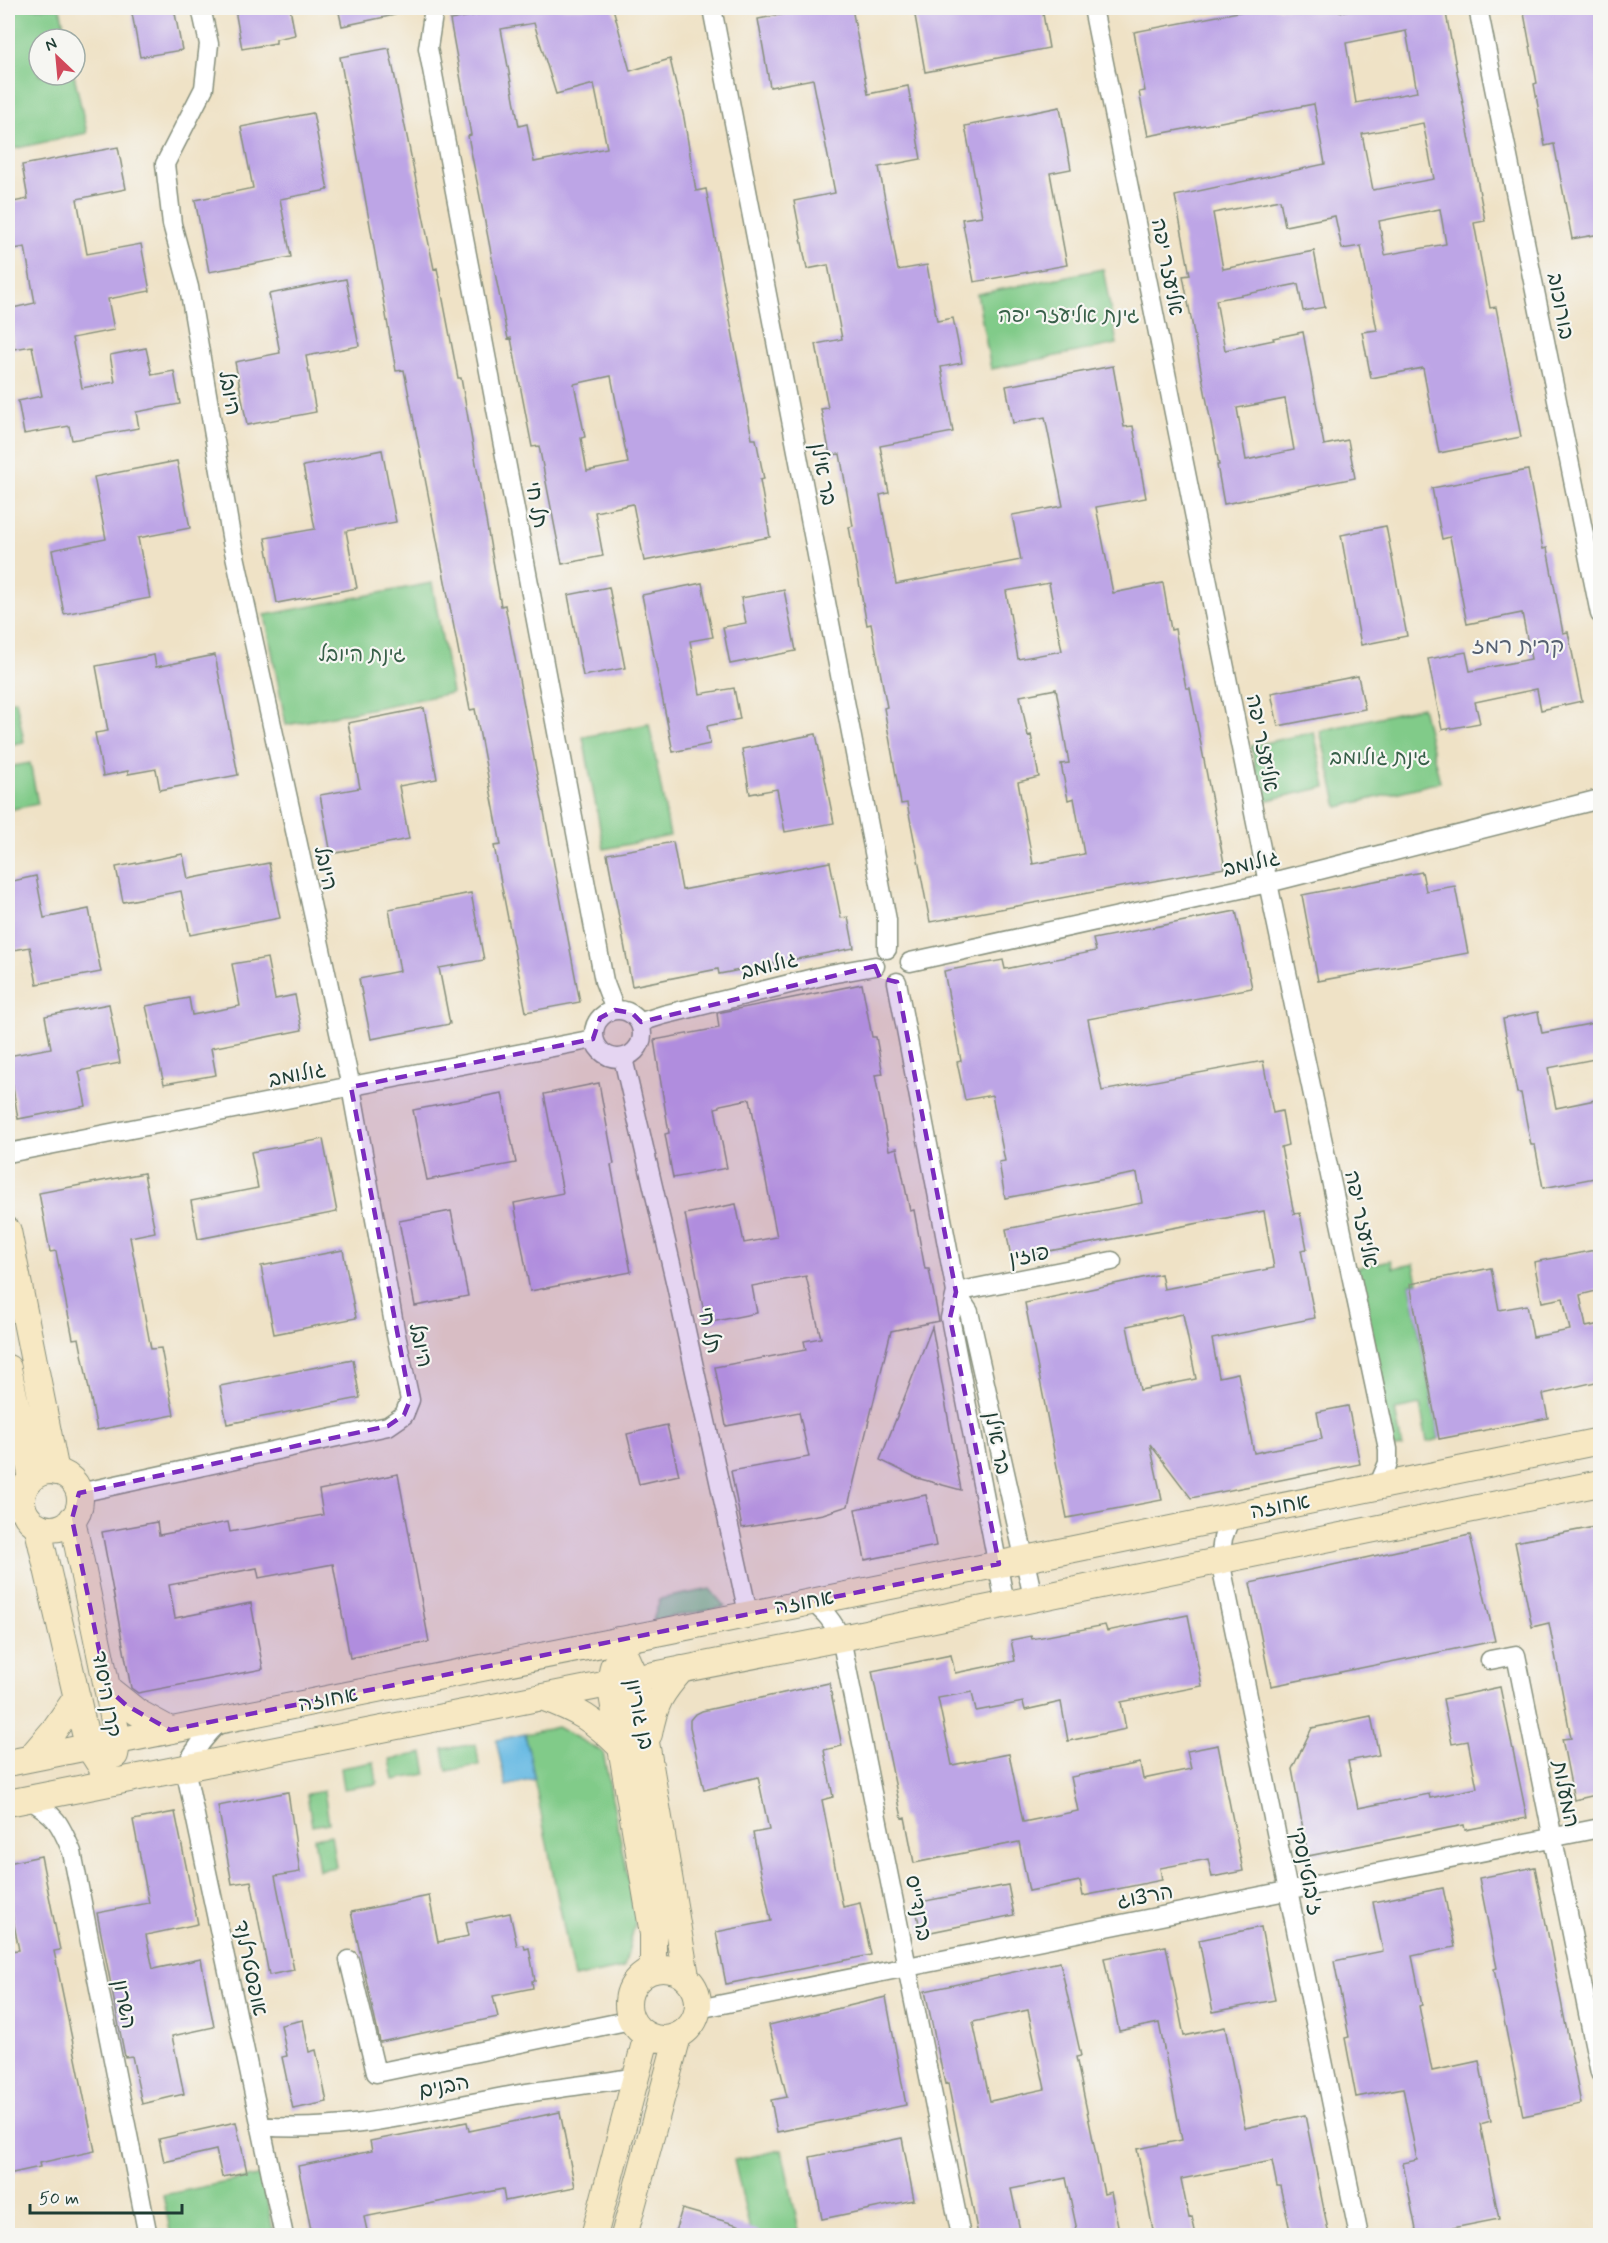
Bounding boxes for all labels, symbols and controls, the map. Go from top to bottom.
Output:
north arrow [27,27,87,87]
text: N [42,33,60,57]
street label: אליעזר יפה [1144,216,1190,318]
street label: בורוכוב [1540,270,1580,342]
park label: גינת אליעזר יפה [998,302,1140,330]
street label: היובל [211,369,247,418]
street label: בר אילן [803,440,843,508]
street label: תל חי [518,480,554,531]
district label: קרית רמז [1472,633,1564,661]
park label: גינת היובל [318,641,406,669]
street label: אליעזר יפה [1239,692,1285,794]
park label: גינת גולומב [1330,744,1430,772]
street label: היובל [307,843,343,893]
street label: גולומב [1220,844,1283,884]
street label: גולומב [738,945,801,987]
street label: גולומב [266,1056,328,1094]
street label: אליעזר יפה [1337,1168,1385,1270]
street label: פוזין [1007,1238,1052,1274]
street label: תל חי [690,1304,728,1356]
street label: היובל [402,1320,438,1370]
street label: בר אילן [977,1409,1017,1477]
street label: אחוזה [1248,1488,1312,1526]
street label: אחוזה [772,1584,836,1622]
street label: קרן היסוד [85,1649,127,1740]
street label: בן גוריון [618,1676,660,1752]
street label: אחוזה [296,1681,360,1719]
street label: המעלות [1544,1756,1585,1830]
street label: ז'בוטינסקי [1283,1824,1329,1918]
street label: ברנדייס [898,1873,938,1944]
street label: הרצוג [1115,1878,1176,1916]
street label: אופסטרלנד [226,1918,274,2019]
street label: השרון [106,1977,143,2031]
street label: הבנים [416,2068,472,2106]
scale bar [30,2177,182,2215]
text: 50 m [39,2187,79,2211]

